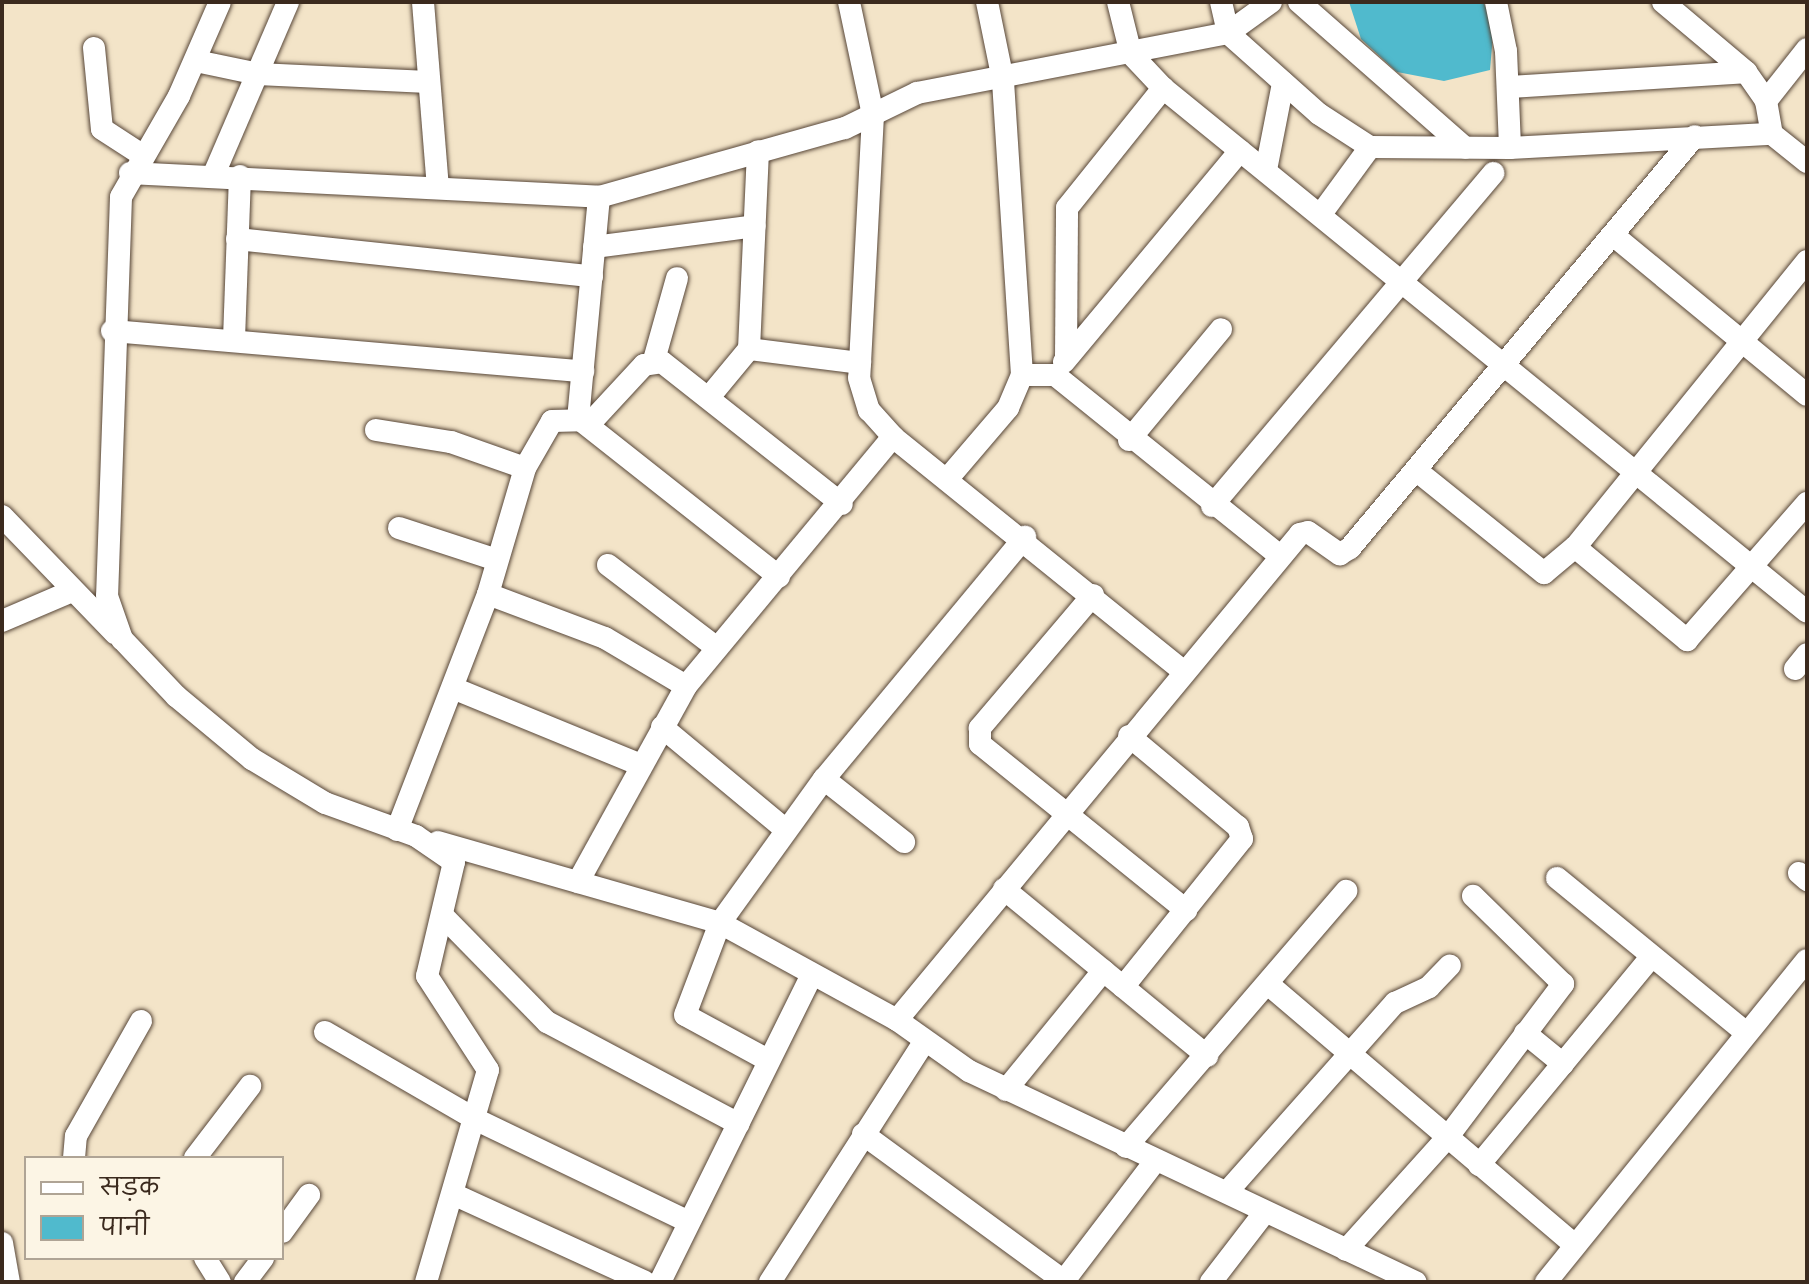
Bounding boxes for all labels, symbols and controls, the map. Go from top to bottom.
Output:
legend [24,1156,284,1260]
text: सड़क [100,1171,159,1203]
text: पानी [100,1211,149,1243]

